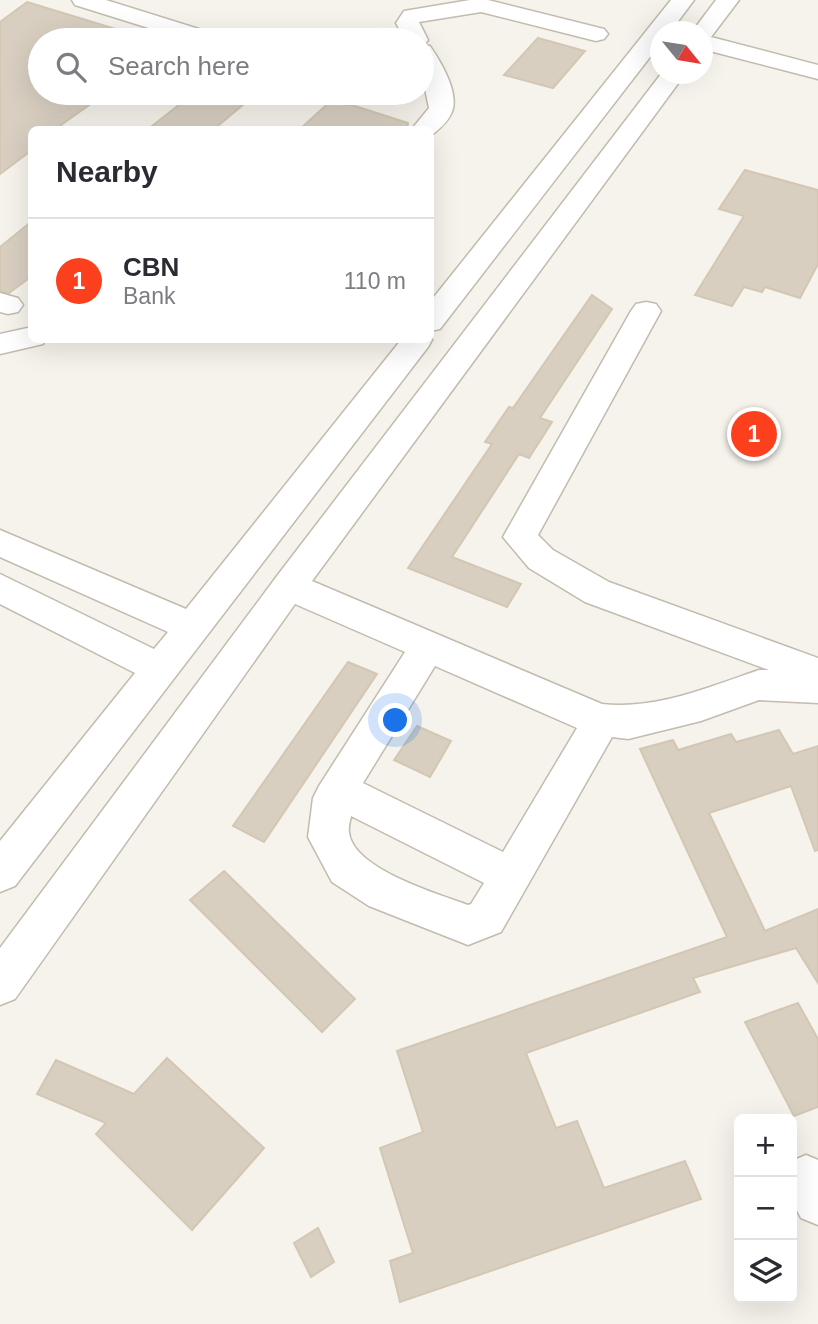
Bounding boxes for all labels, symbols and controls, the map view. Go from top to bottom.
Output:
north arrow [650,21,713,84]
search box [28,28,434,105]
icon: search [52,48,90,86]
text: Search here [108,51,250,81]
text: Nearby [56,155,158,188]
text: CBN [123,252,179,282]
text: 1 [73,268,85,294]
text: 110 m [344,268,406,294]
text: Bank [123,283,175,309]
pin: 1 [731,408,777,460]
your location [378,703,412,737]
map controls [734,1114,797,1303]
button: + [734,1114,797,1177]
button: − [734,1177,797,1240]
button: layers [734,1240,797,1303]

